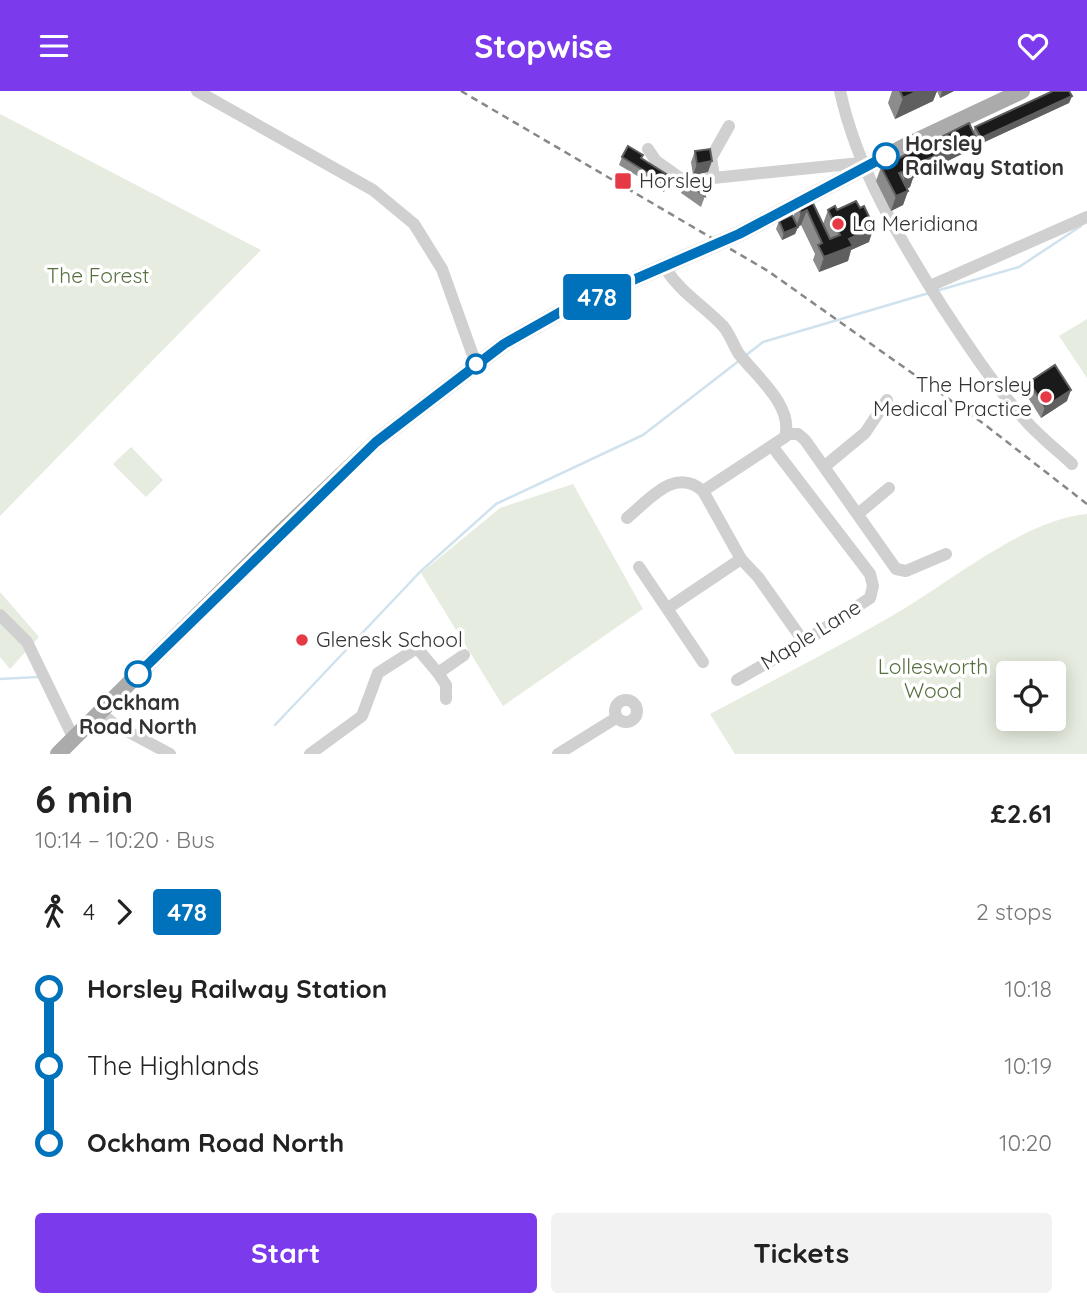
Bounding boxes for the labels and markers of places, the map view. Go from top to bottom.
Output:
place label: Horsley Railway Station [905,130,1064,180]
marker: Horsley Railway Station [873,143,899,169]
place label: Horsley [639,167,713,193]
marker: Horsley [613,171,633,191]
place label: La Meridiana [852,210,978,236]
marker: La Meridiana [830,216,846,232]
unlabelled marker [466,354,486,374]
place label: The Horsley Medical Practice [873,371,1032,421]
marker: The Horsley Medical Practice [1038,389,1054,405]
place label: Glenesk School [316,626,463,652]
marker: Glenesk School [294,632,310,648]
marker: Ockham Road North [125,661,151,687]
place label: Ockham Road North [79,689,197,739]

